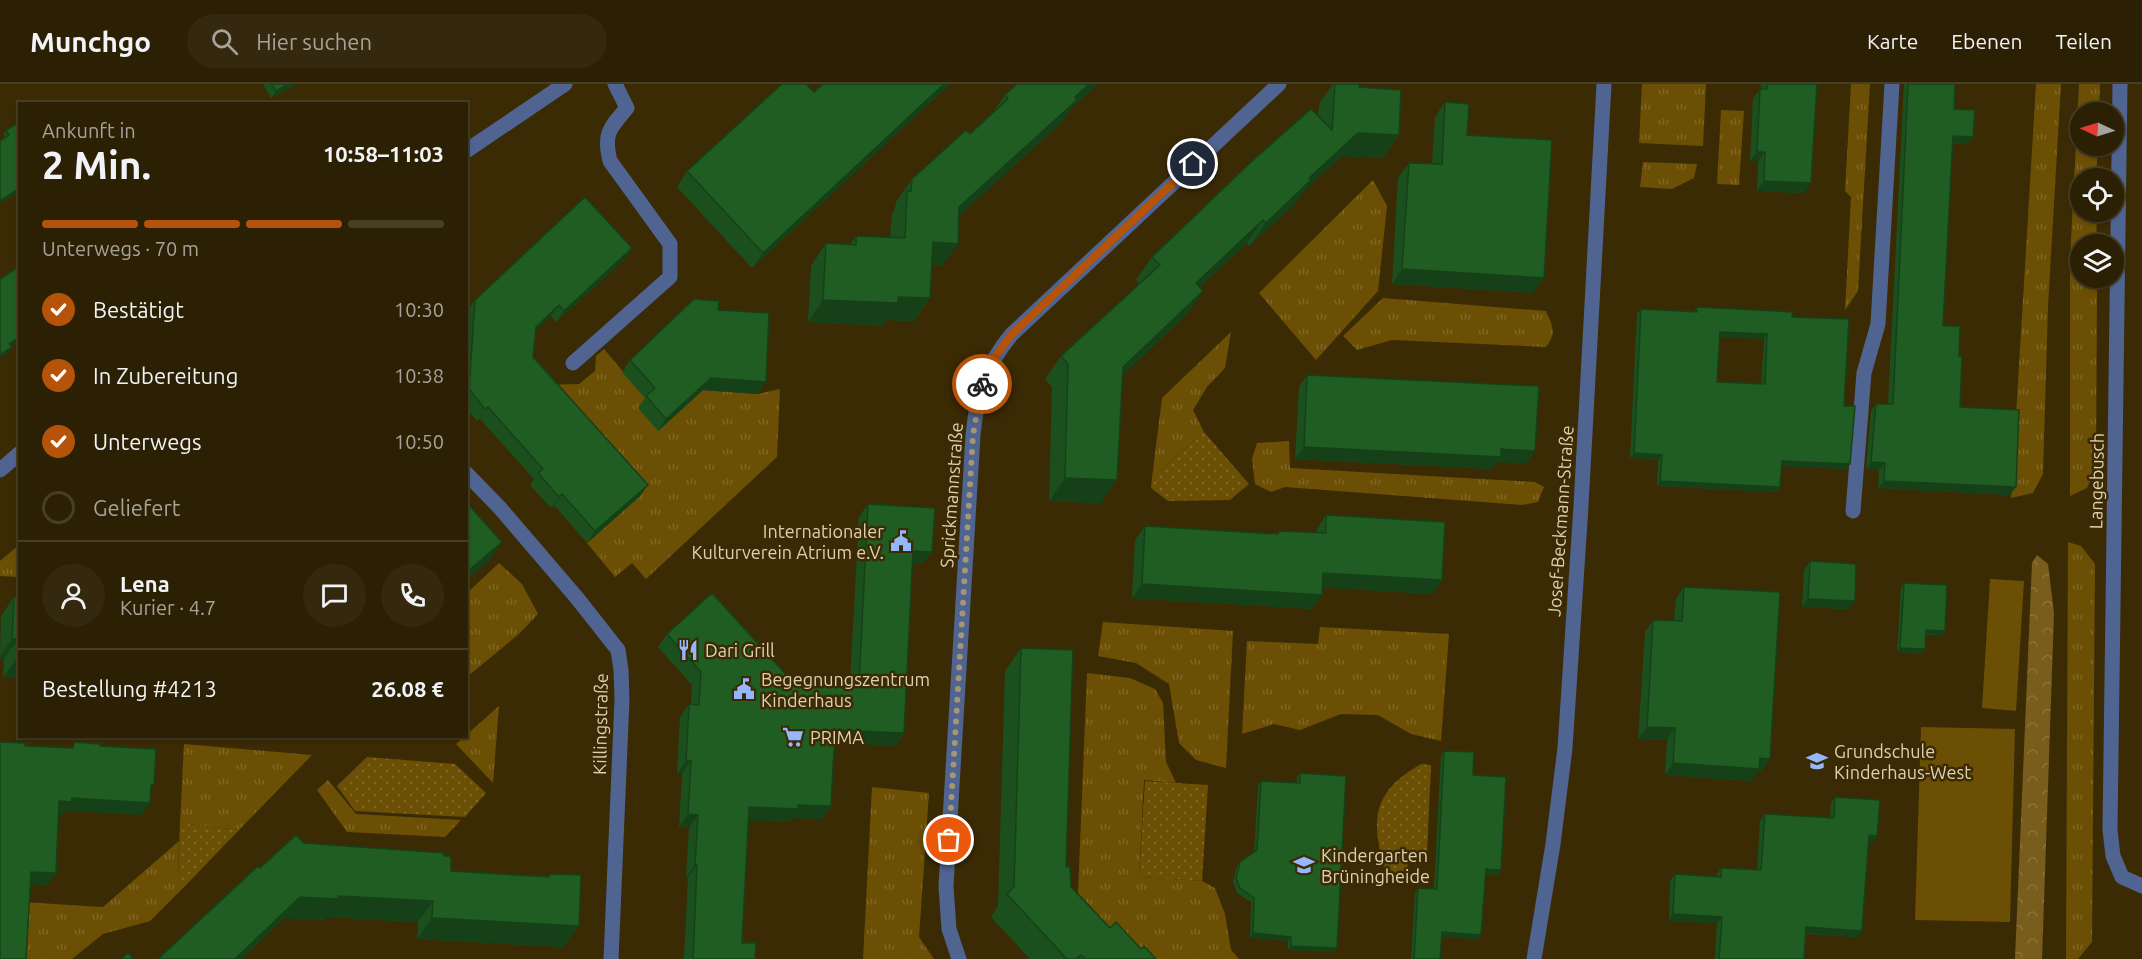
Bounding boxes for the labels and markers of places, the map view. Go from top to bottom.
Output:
pin [1167,138,1218,189]
place label: Internationaler Kulturverein Atrium e.V. [692,521,884,562]
public building icon: Internationaler Kulturverein Atrium e.V. [889,529,913,553]
restaurant icon: Dari Grill [676,638,700,662]
place label: Dari Grill [705,640,775,660]
place label: Begegnungszentrum Kinderhaus [761,669,930,710]
public building icon: Begegnungszentrum Kinderhaus [732,677,756,701]
supermarket icon: PRIMA [781,725,805,749]
place label: PRIMA [810,727,864,747]
place label: Grundschule Kinderhaus-West [1834,741,1971,782]
school or university icon: Grundschule Kinderhaus-West [1805,749,1829,773]
pin [923,814,974,865]
place label: Kindergarten Brüningheide [1321,845,1430,886]
school or university icon: Kindergarten Brüningheide [1292,853,1316,877]

